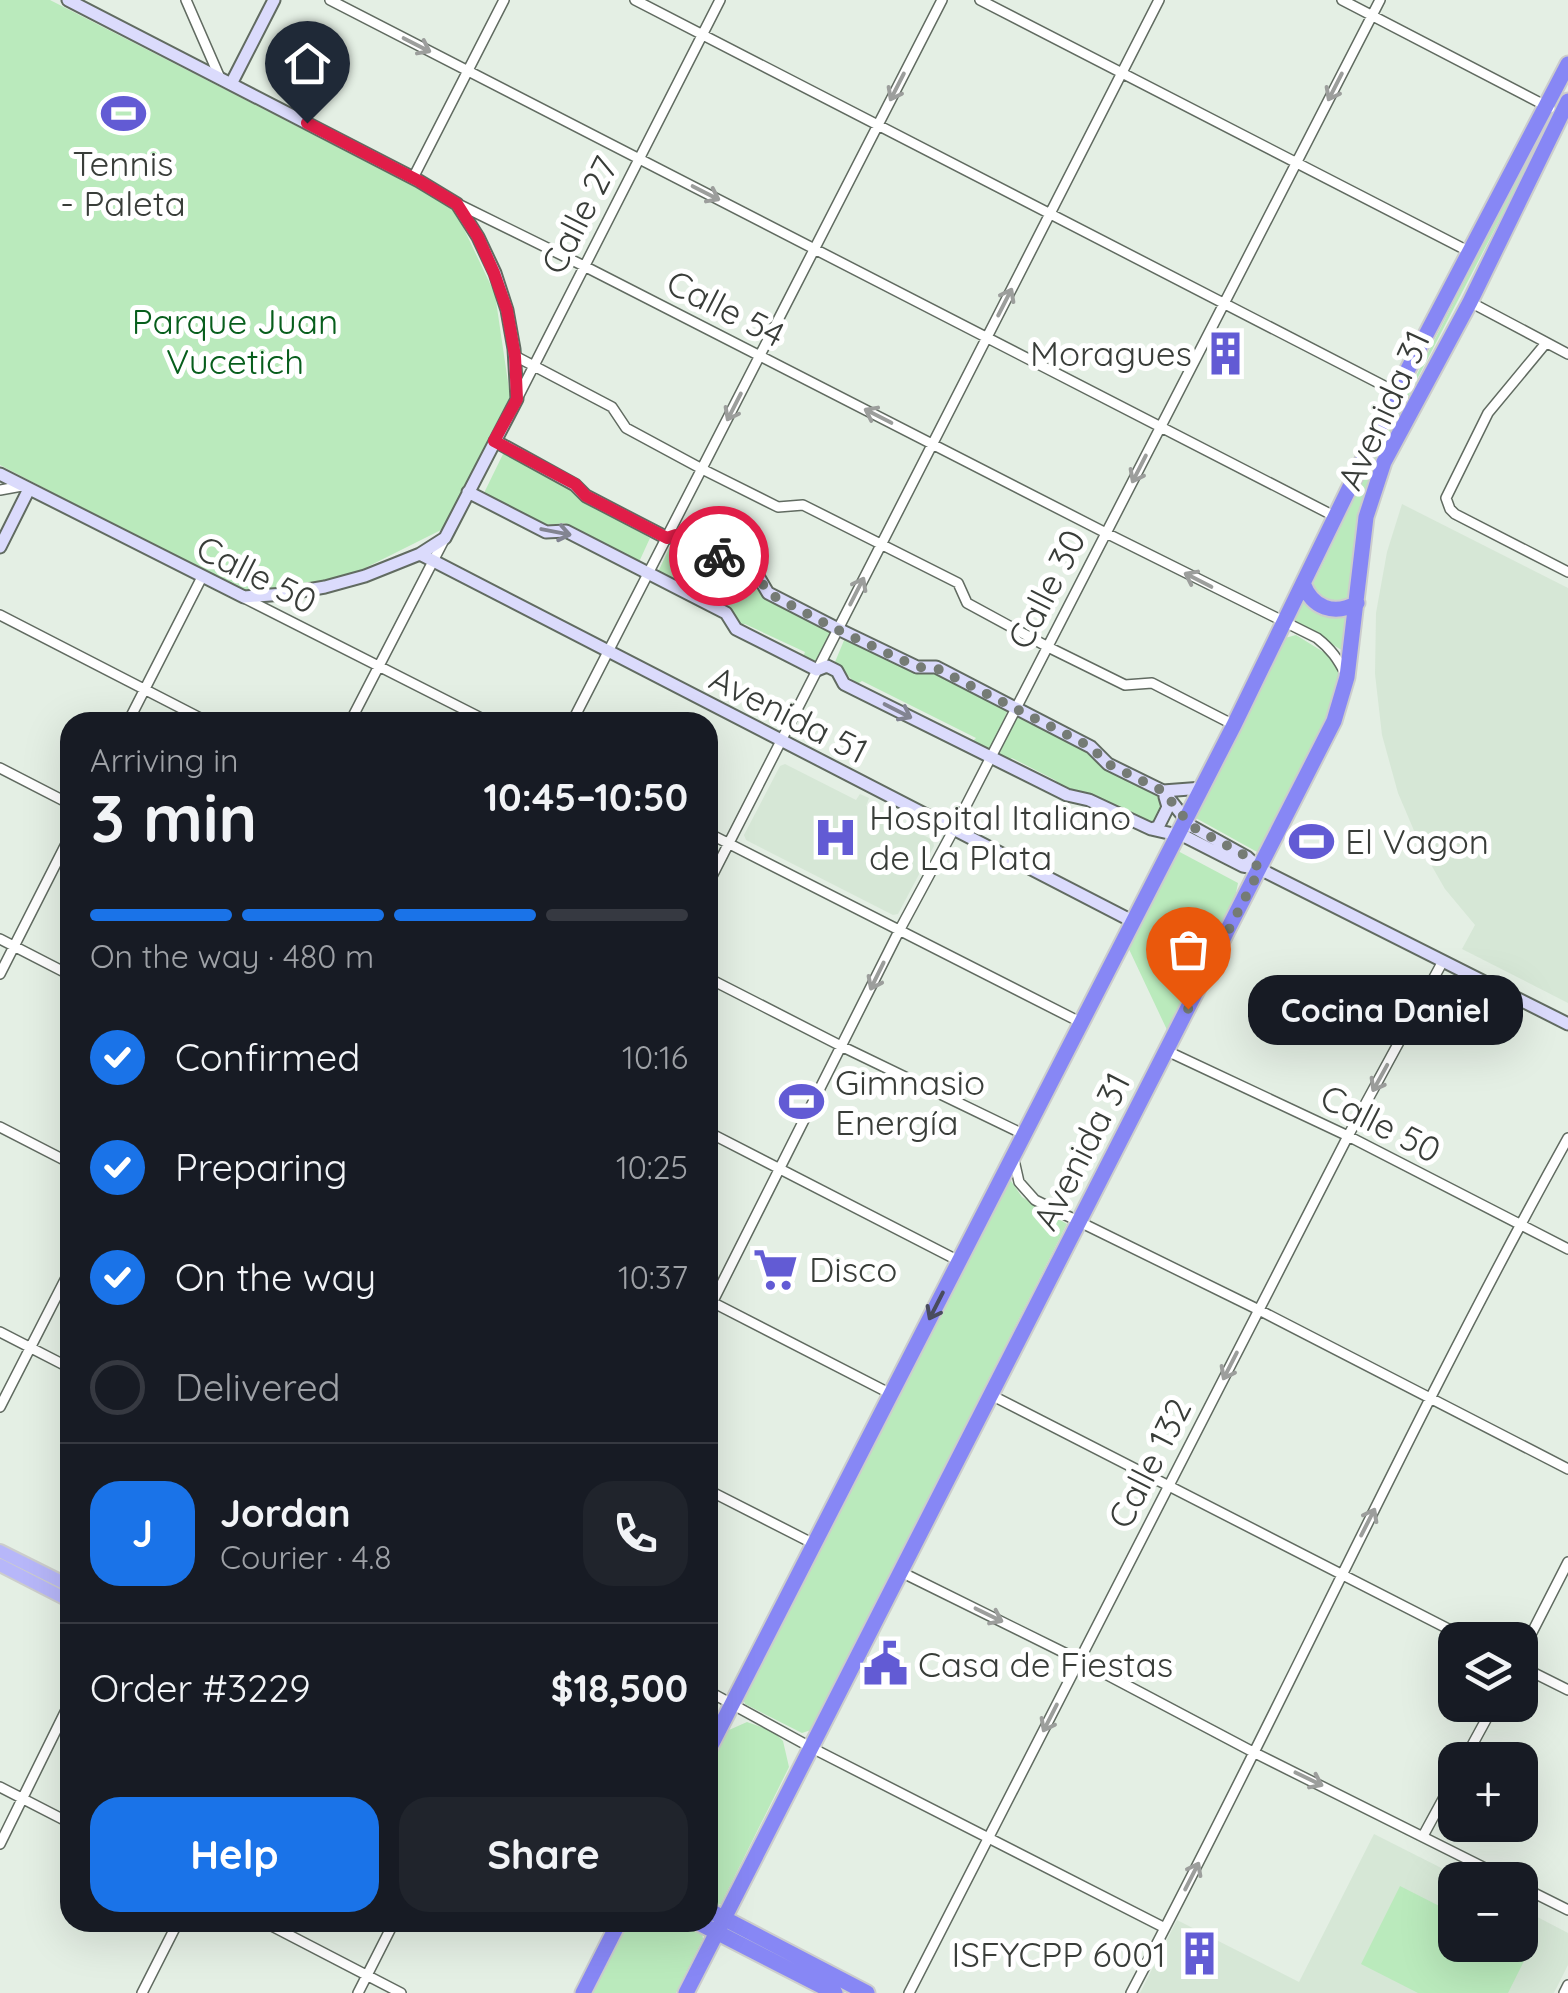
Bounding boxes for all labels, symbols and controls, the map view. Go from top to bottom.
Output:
pin [265,21,350,124]
icon: home [280,36,335,91]
one-way arrow [402,36,432,55]
one-way arrow [887,71,906,101]
one-way arrow [1325,71,1344,101]
sports icon: Tennis - Paleta [99,89,147,137]
place label: Tennis - Paleta [60,141,186,225]
street label: Calle 27 [531,149,627,281]
one-way arrow [691,184,721,203]
street label: Calle 54 [660,260,792,356]
one-way arrow [996,287,1015,317]
park label: Parque Juan Vucetich [132,299,338,383]
street label: Avenida 31 [1327,323,1439,497]
building icon: Moragues [1201,329,1249,377]
place label: Moragues [1030,331,1192,375]
one-way arrow [724,392,743,422]
one-way arrow [863,406,893,425]
one-way arrow [1129,454,1148,484]
courier [669,506,769,606]
street label: Calle 30 [997,522,1095,656]
one-way arrow [540,523,572,542]
street label: Calle 50 [190,525,324,623]
icon: bike [692,529,747,584]
one-way arrow [1184,570,1213,589]
one-way arrow [848,577,867,607]
street label: Avenida 51 [703,655,875,773]
one-way arrow [882,702,912,721]
text: Arriving in [90,740,239,780]
text: 10:45–10:50 [483,773,688,821]
text: 3 min [90,777,257,858]
place label: Hospital Italiano de La Plata [869,795,1131,879]
hospital icon: Hospital Italiano de La Plata [812,813,860,861]
sports icon: El Vagon [1288,817,1336,865]
place label: El Vagon [1345,819,1489,863]
pin [1146,907,1231,1010]
icon: bag [1161,922,1216,977]
text: On the way · 480 m [90,936,374,976]
one-way arrow [867,960,886,990]
callout: Cocina Daniel [1248,974,1523,1044]
text: Cocina Daniel [1281,990,1490,1030]
icon: check [90,1030,145,1085]
text: Confirmed [175,1033,360,1081]
text: 10:16 [622,1037,688,1077]
place label: Gimnasio Energía [835,1060,985,1144]
one-way arrow [1369,1062,1389,1092]
street label: Avenida 31 [1023,1065,1139,1237]
street label: Calle 50 [1314,1074,1448,1172]
sports icon: Gimnasio Energía [778,1078,826,1126]
icon: check [90,1140,145,1195]
text: Preparing [175,1143,347,1191]
text: 10:25 [616,1147,688,1187]
supermarket icon: Disco [752,1245,800,1293]
place label: Disco [809,1247,897,1291]
icon: check [90,1250,145,1305]
text: On the way [175,1253,376,1301]
text: 10:37 [618,1257,688,1297]
one-way arrow [926,1291,945,1320]
one-way arrow [1220,1351,1239,1380]
text: Delivered [175,1363,341,1411]
street label: Calle 132 [1098,1391,1200,1535]
button: phone [583,1481,688,1586]
text: Jordan [220,1489,351,1537]
one-way arrow [1359,1507,1378,1537]
text: J [132,1509,153,1557]
text: Courier · 4.8 [220,1537,392,1577]
one-way arrow [973,1607,1003,1626]
map controls [1438,1622,1538,1962]
button: layers [1438,1622,1538,1722]
public building icon: Casa de Fiestas [861,1640,909,1688]
place label: Casa de Fiestas [918,1642,1173,1686]
text: Order #3229 [90,1664,310,1712]
text: $18,500 [551,1664,688,1712]
one-way arrow [1040,1702,1059,1732]
button: + [1438,1742,1538,1842]
one-way arrow [1294,1771,1324,1790]
button: Help [90,1797,379,1912]
button: Share [399,1797,688,1912]
one-way arrow [1183,1861,1202,1891]
button: − [1438,1862,1538,1962]
building icon: ISFYCPP 6001 [1175,1930,1223,1978]
place label: ISFYCPP 6001 [952,1932,1166,1976]

